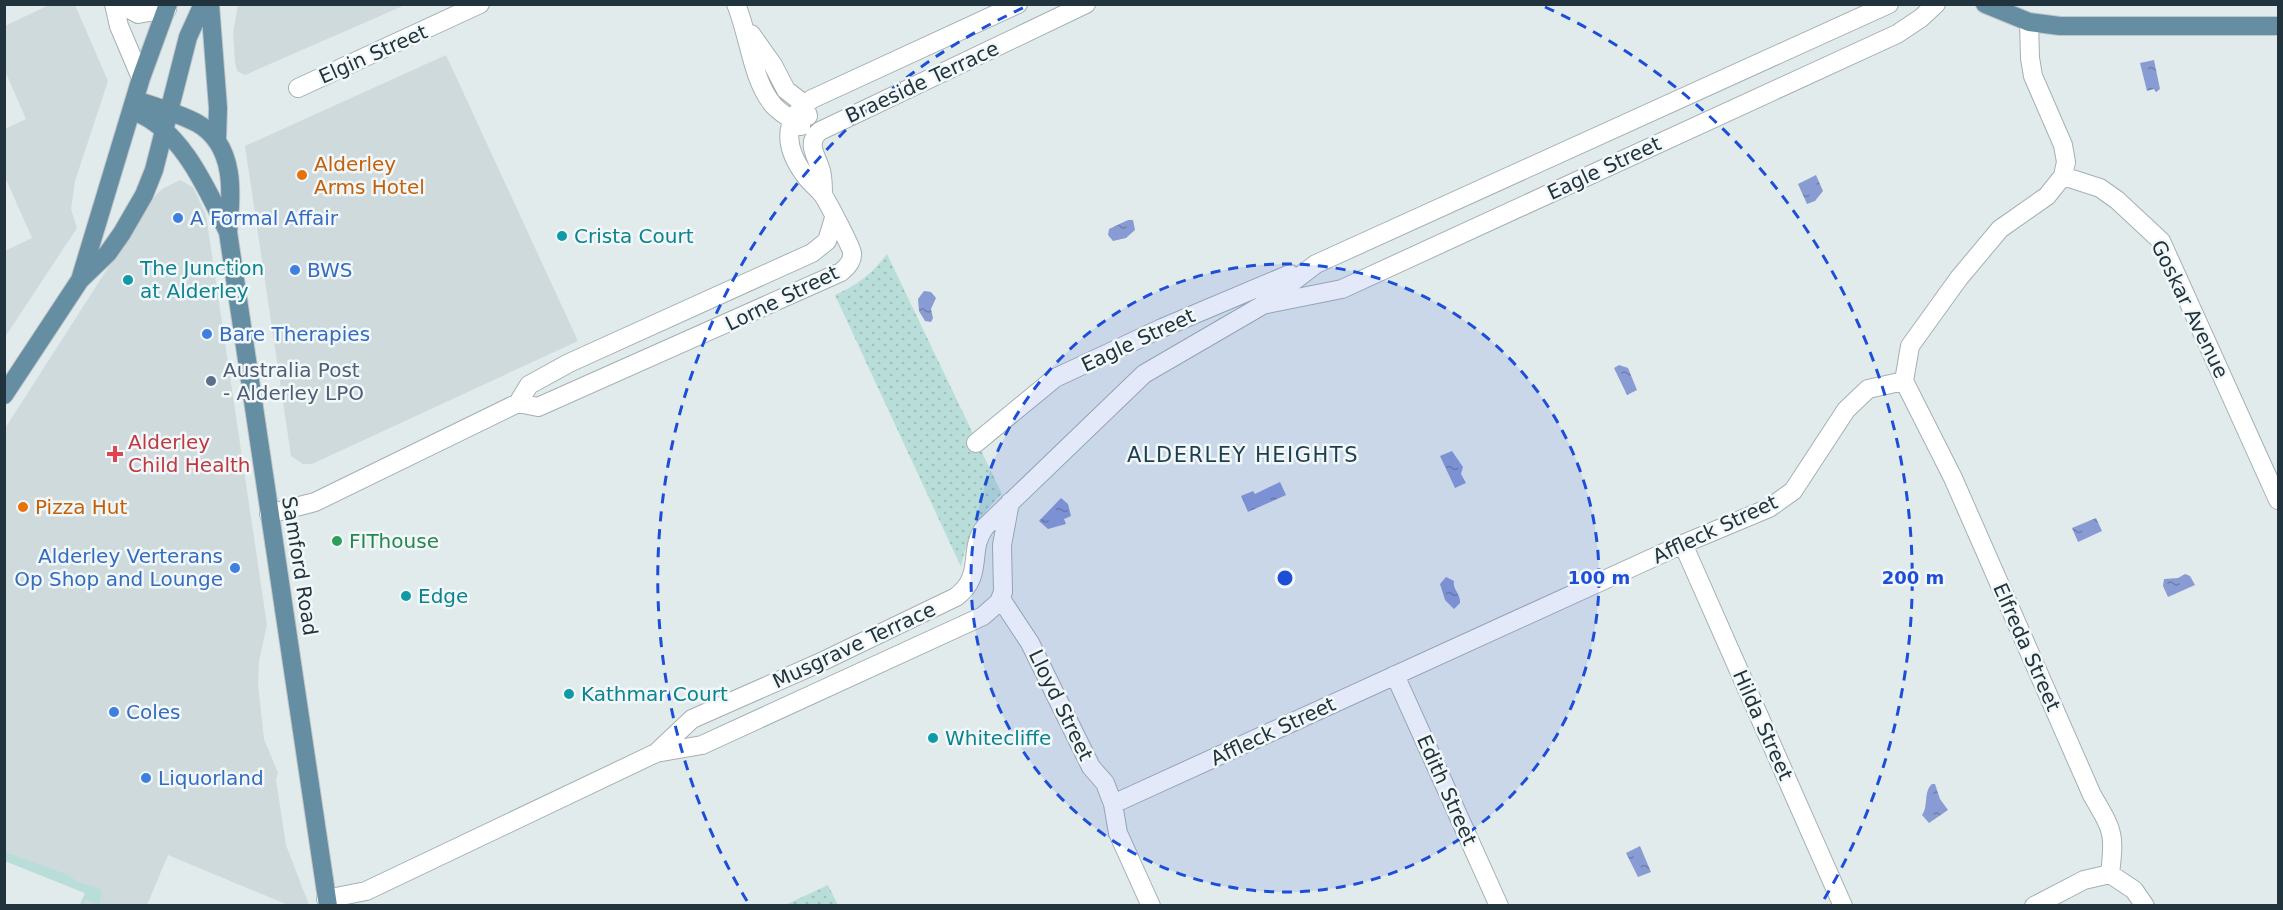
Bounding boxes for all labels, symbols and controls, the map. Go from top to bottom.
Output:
street label: Elgin Street [315,19,431,89]
street label: Braeside Terrace [841,36,1003,128]
street label: Eagle Street [1543,131,1665,205]
place label: Alderley Arms Hotel [314,152,425,199]
marker: Alderley Arms Hotel [295,168,309,182]
place label: A Formal Affair [190,206,339,230]
marker: A Formal Affair [171,211,185,225]
place label: Crista Court [574,224,694,248]
marker: Crista Court [555,229,569,243]
street label: Goskar Avenue [2146,236,2234,382]
place label: The Junction at Alderley [139,256,264,303]
place label: BWS [307,258,352,282]
street label: Lorne Street [721,260,843,336]
marker: BWS [288,263,302,277]
marker: The Junction at Alderley [121,273,135,287]
street label: Eagle Street [1077,303,1199,377]
place label: Bare Therapies [219,322,370,346]
marker: Bare Therapies [200,327,214,341]
place label: Australia Post - Alderley LPO [223,358,364,405]
marker: Australia Post - Alderley LPO [204,374,218,388]
place label: Alderley Child Health [128,430,250,477]
district label: ALDERLEY HEIGHTS [1127,443,1359,467]
marker: Alderley Child Health [106,445,124,463]
street label: Affleck Street [1649,490,1781,568]
place label: Pizza Hut [35,495,128,519]
street label: Samford Road [277,495,323,637]
marker: Pizza Hut [16,500,30,514]
place label: FIThouse [349,529,439,553]
marker: FIThouse [330,534,344,548]
place label: Alderley Verterans Op Shop and Lounge [14,544,223,591]
marker: Alderley Verterans Op Shop and Lounge [228,561,242,575]
text: 100 m [1568,567,1630,588]
text: 200 m [1882,567,1944,588]
centre of rings [1275,568,1295,588]
street label: Elfreda Street [1988,579,2066,715]
place label: Edge [418,584,468,608]
marker: Edge [399,589,413,603]
street label: Musgrave Terrace [769,597,939,693]
street label: Lloyd Street [1024,646,1098,765]
street label: Hilda Street [1728,666,1798,784]
place label: Kathmar Court [581,682,728,706]
marker: Kathmar Court [562,687,576,701]
street label: Affleck Street [1207,692,1339,770]
place label: Coles [126,700,180,724]
marker: Coles [107,705,121,719]
place label: Whitecliffe [945,726,1051,750]
marker: Whitecliffe [926,731,940,745]
street label: Edith Street [1412,731,1482,849]
place label: Liquorland [158,766,264,790]
marker: Liquorland [139,771,153,785]

